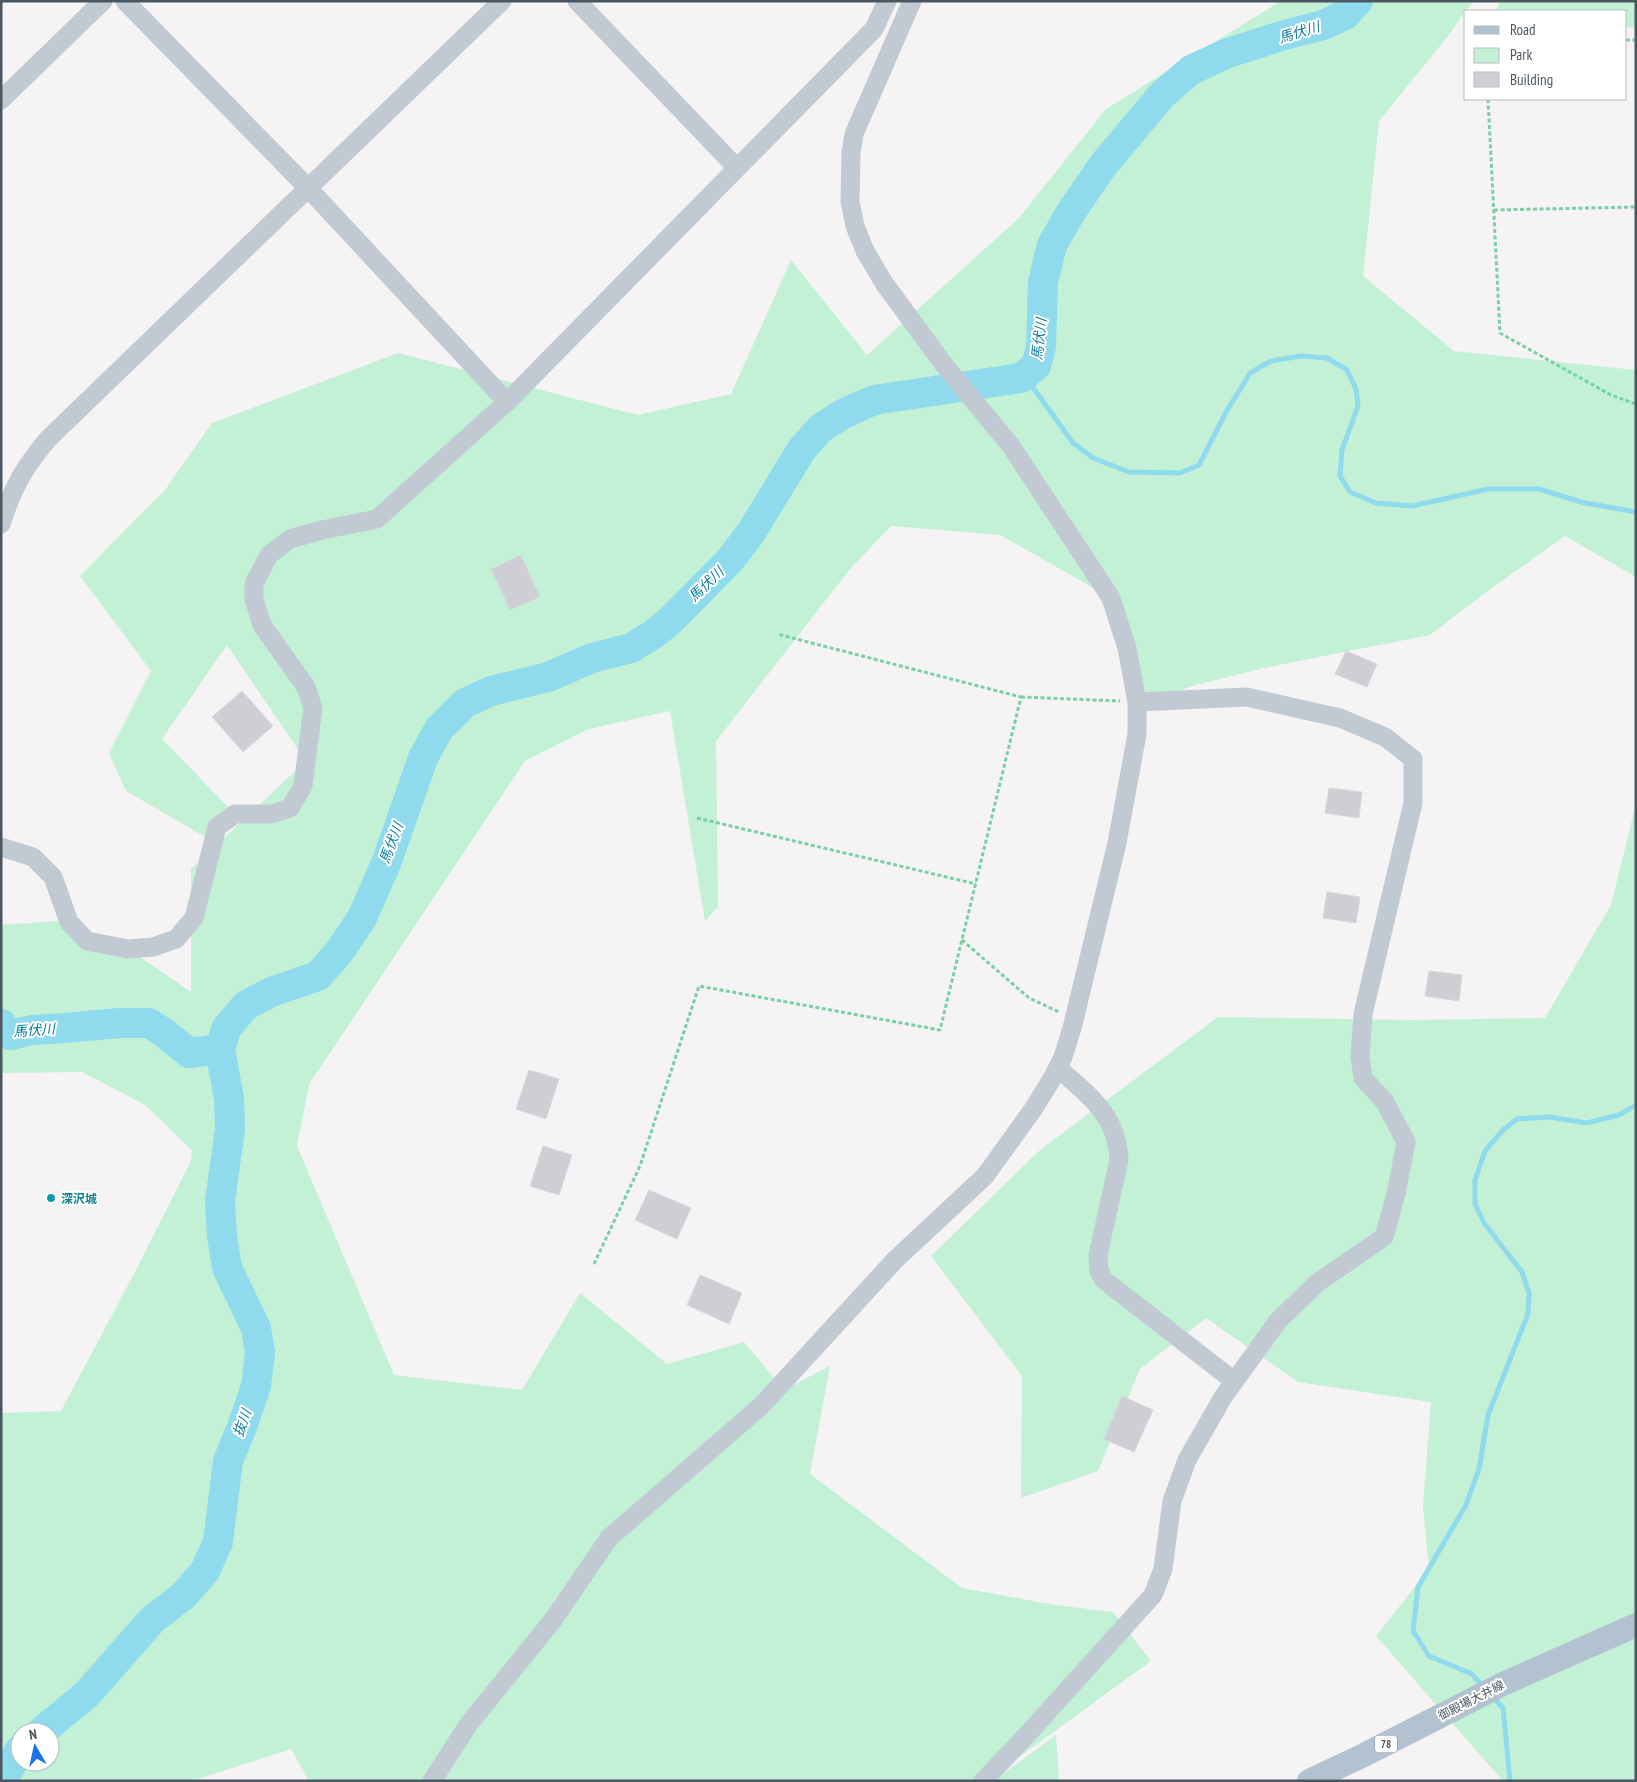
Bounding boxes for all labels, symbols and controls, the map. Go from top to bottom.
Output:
legend [1464,10,1627,100]
water label: 馬伏川 [1276,17,1324,47]
text: Road [1510,20,1536,39]
text: Park [1510,45,1532,64]
text: Building [1510,70,1553,89]
water label: 馬伏川 [1028,315,1051,361]
water label: 馬伏川 [685,562,729,605]
water label: 馬伏川 [375,818,408,866]
water label: 馬伏川 [12,1019,58,1040]
place label: 深沢城 [61,1191,97,1206]
marker: 深沢城 [45,1192,57,1204]
water label: 抜川 [229,1405,256,1439]
street label: 御殿場大井線 [1436,1677,1506,1723]
north arrow [10,1722,60,1772]
text: N [28,1725,38,1744]
road number: 78 [1375,1736,1397,1752]

